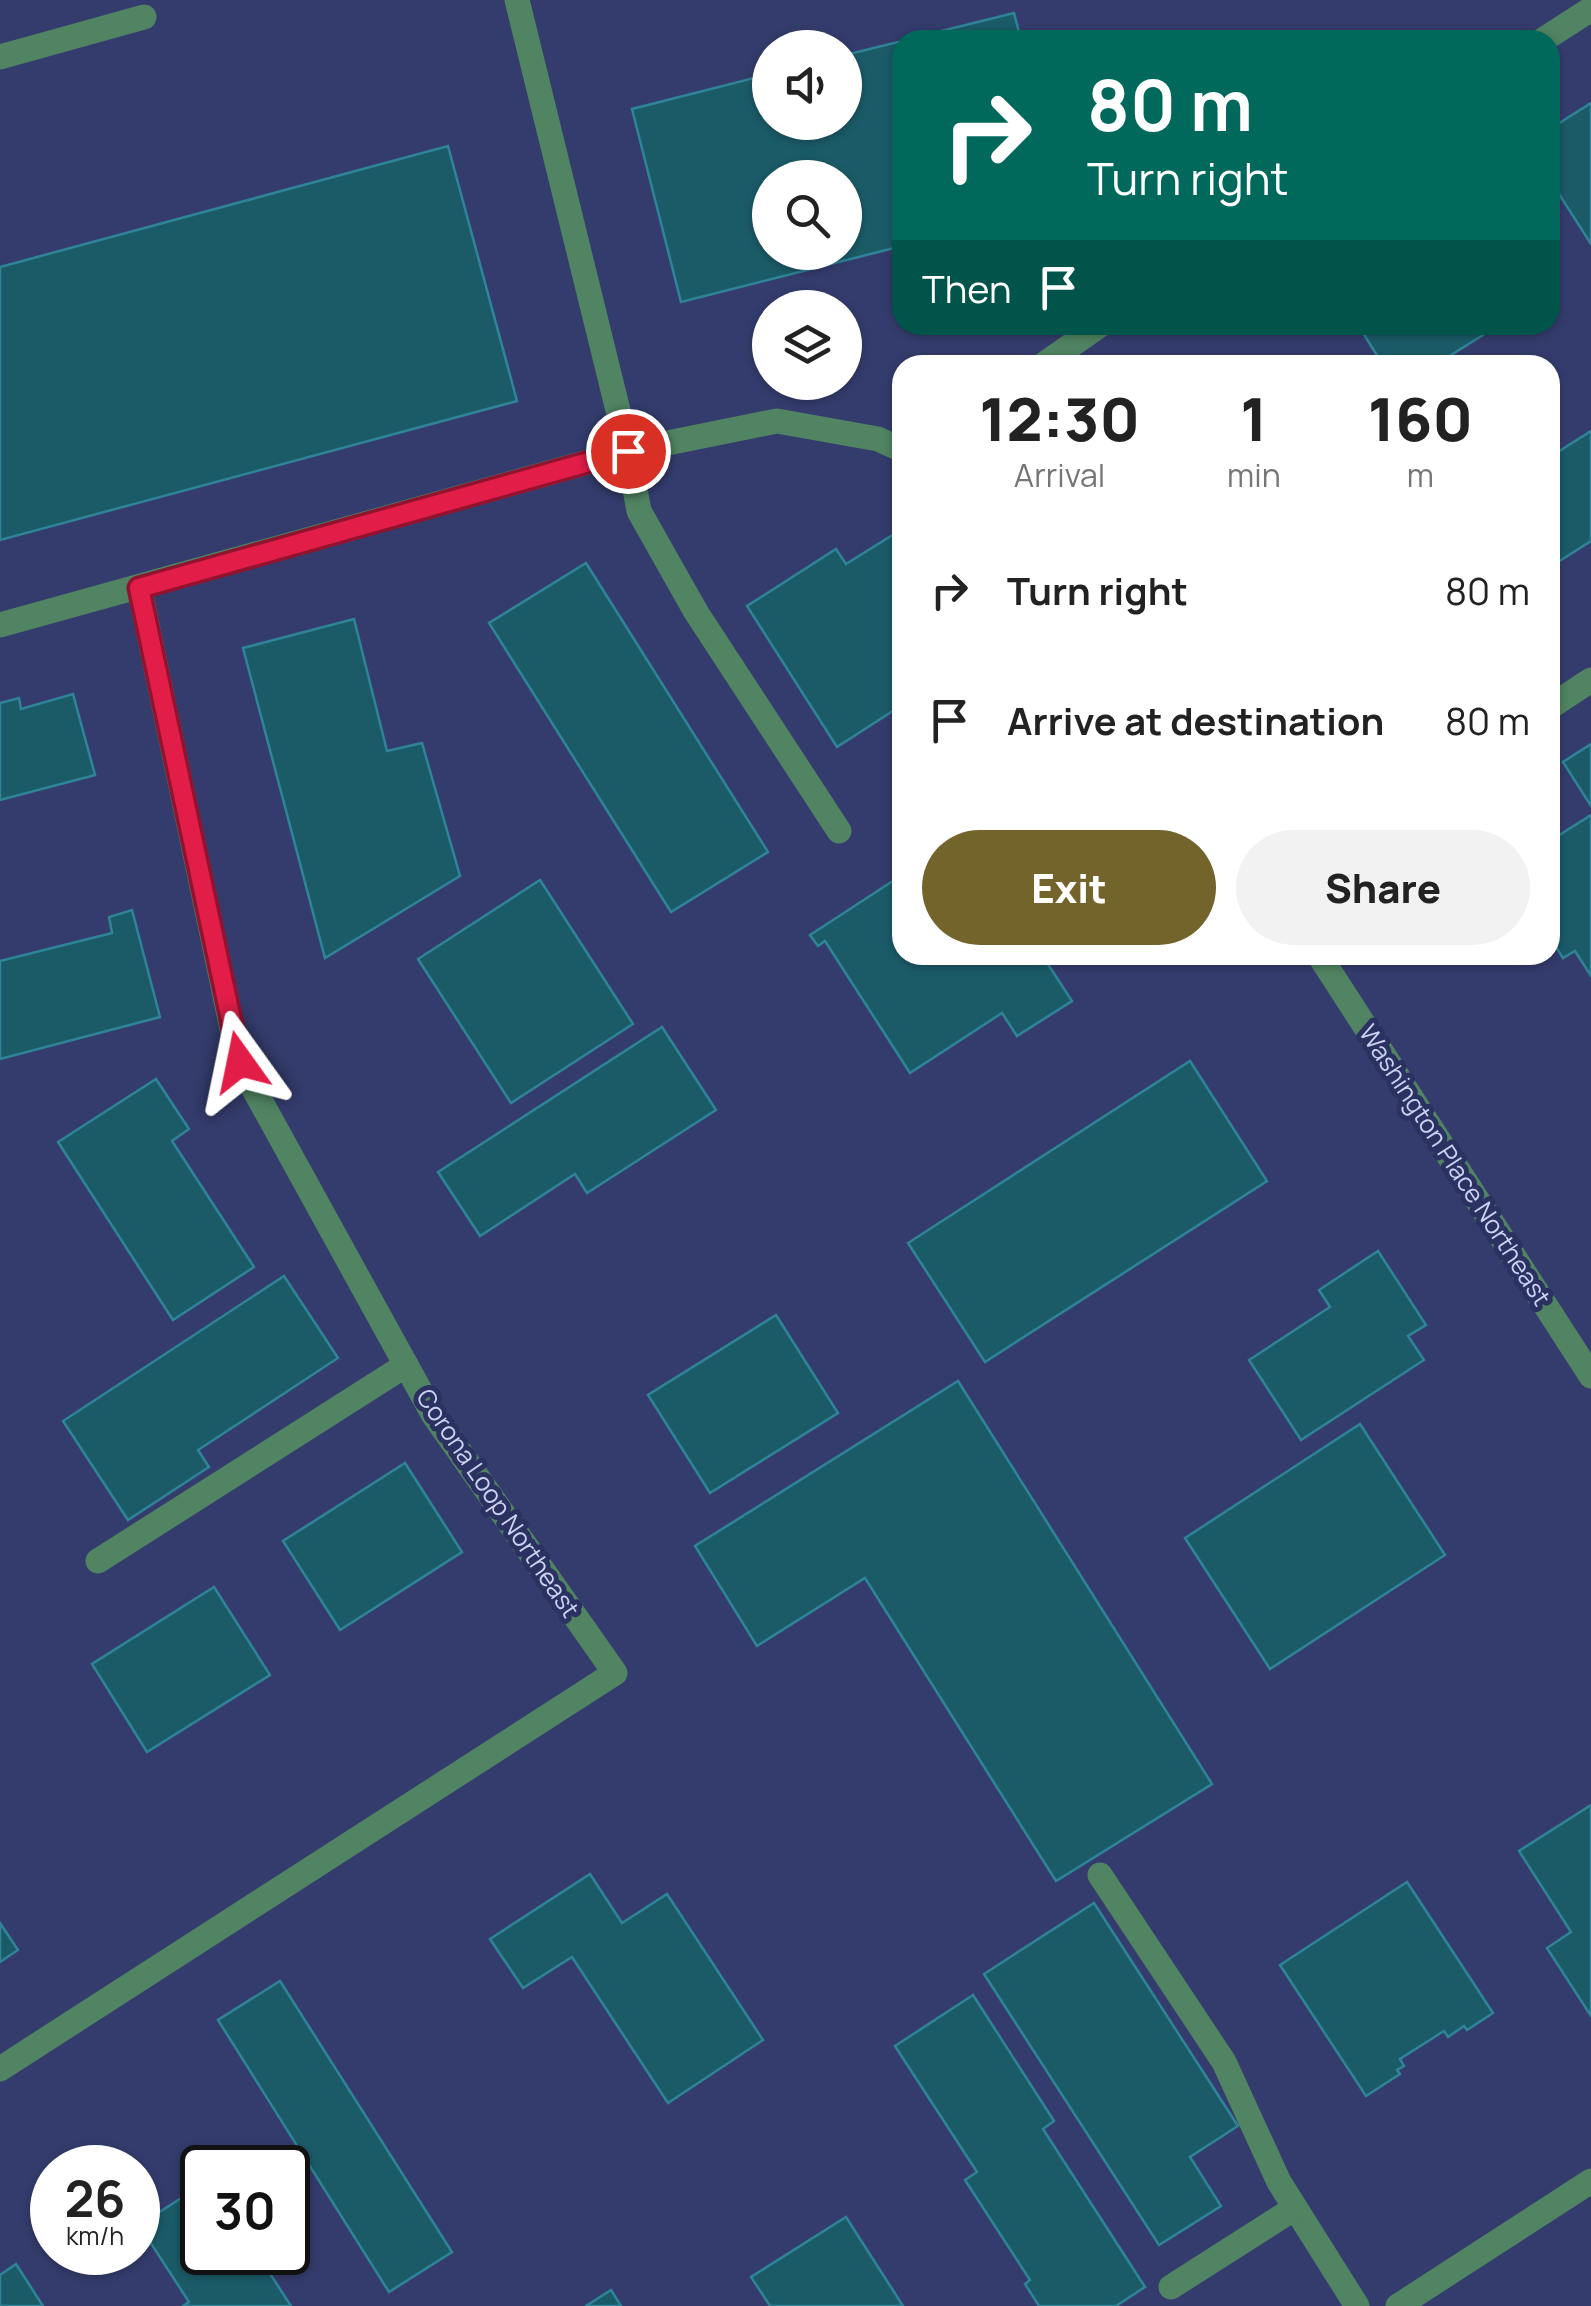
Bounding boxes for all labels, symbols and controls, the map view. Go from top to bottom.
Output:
map controls [752,30,862,400]
button: sound [752,30,862,140]
text: 80 m [1087,56,1253,152]
icon: right [922,70,1052,200]
text: Turn right [1087,147,1288,209]
button: search [752,160,862,270]
icon: arrive [1031,260,1086,315]
text: Then [922,262,1011,314]
button: layers [752,290,862,400]
text: 12:30 [979,377,1140,459]
text: 1 [1240,377,1268,459]
text: 160 [1368,377,1473,459]
pin [586,409,671,494]
icon: arrive [601,424,656,479]
text: Arrival [1014,453,1105,497]
text: min [1227,453,1281,497]
text: m [1407,453,1434,497]
icon: right [922,563,977,618]
text: Turn right [1007,564,1188,616]
text: 80 m [1445,564,1530,616]
icon: arrive [922,693,977,748]
text: Arrive at destination [1007,694,1384,746]
text: 80 m [1445,694,1530,746]
button: Exit [922,830,1216,945]
button: Share [1236,830,1530,945]
position arrow [188,1010,292,1114]
street label: Washington Place Northeast [1351,1017,1560,1312]
street label: Corona Loop Northeast [409,1381,588,1624]
speed limit sign: 30 [180,2145,310,2275]
text: 26 [65,2164,125,2232]
text: km/h [66,2218,124,2253]

